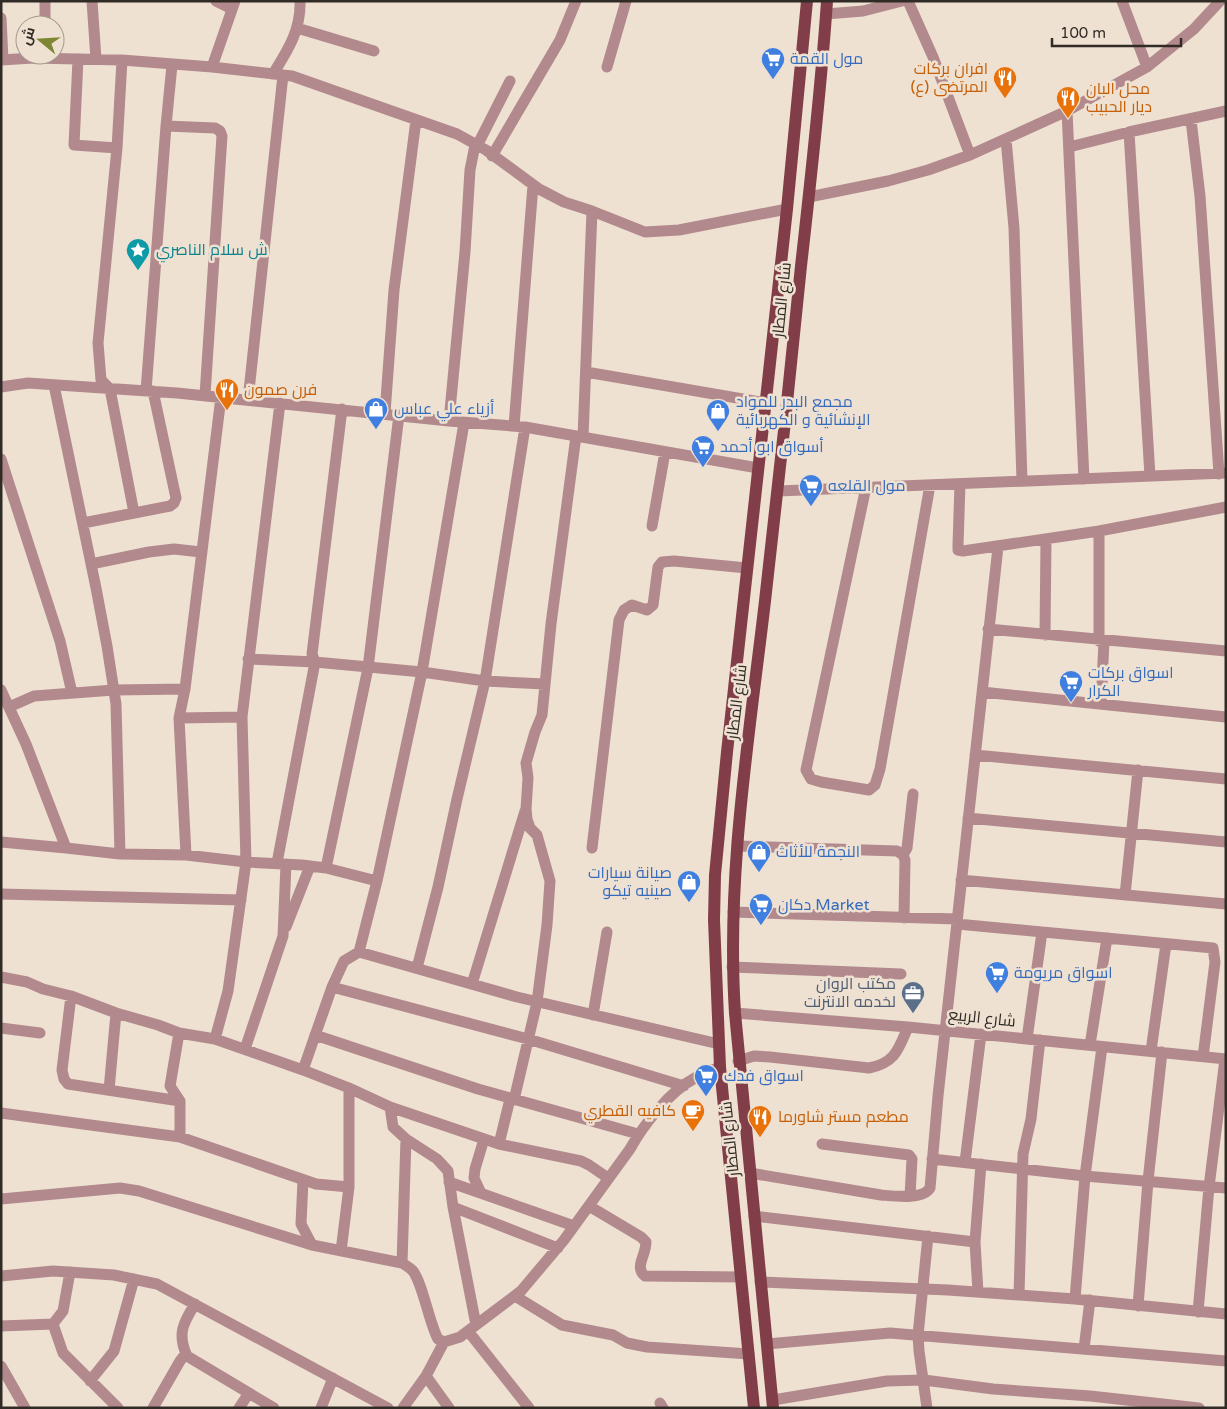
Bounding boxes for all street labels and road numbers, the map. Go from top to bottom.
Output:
street label: شارع المطار [768,261,797,340]
street label: شارع المطار [722,663,753,742]
street label: شارع الربيع [947,1005,1017,1032]
street label: شارع المطار [716,1100,745,1179]

